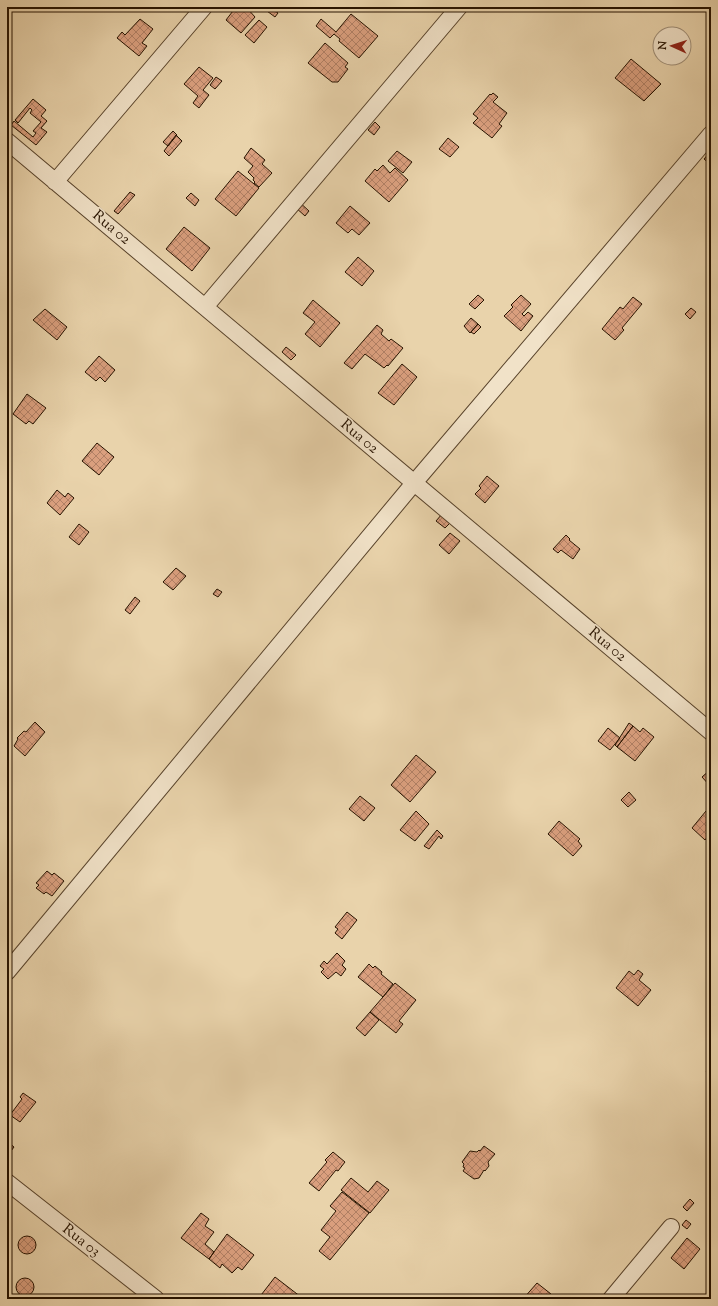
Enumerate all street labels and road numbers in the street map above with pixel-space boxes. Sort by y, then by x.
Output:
street label: Rua 02 [87,206,135,250]
street label: Rua 02 [335,415,383,459]
street label: Rua 02 [583,623,631,667]
street label: Rua 03 [58,1219,104,1263]

